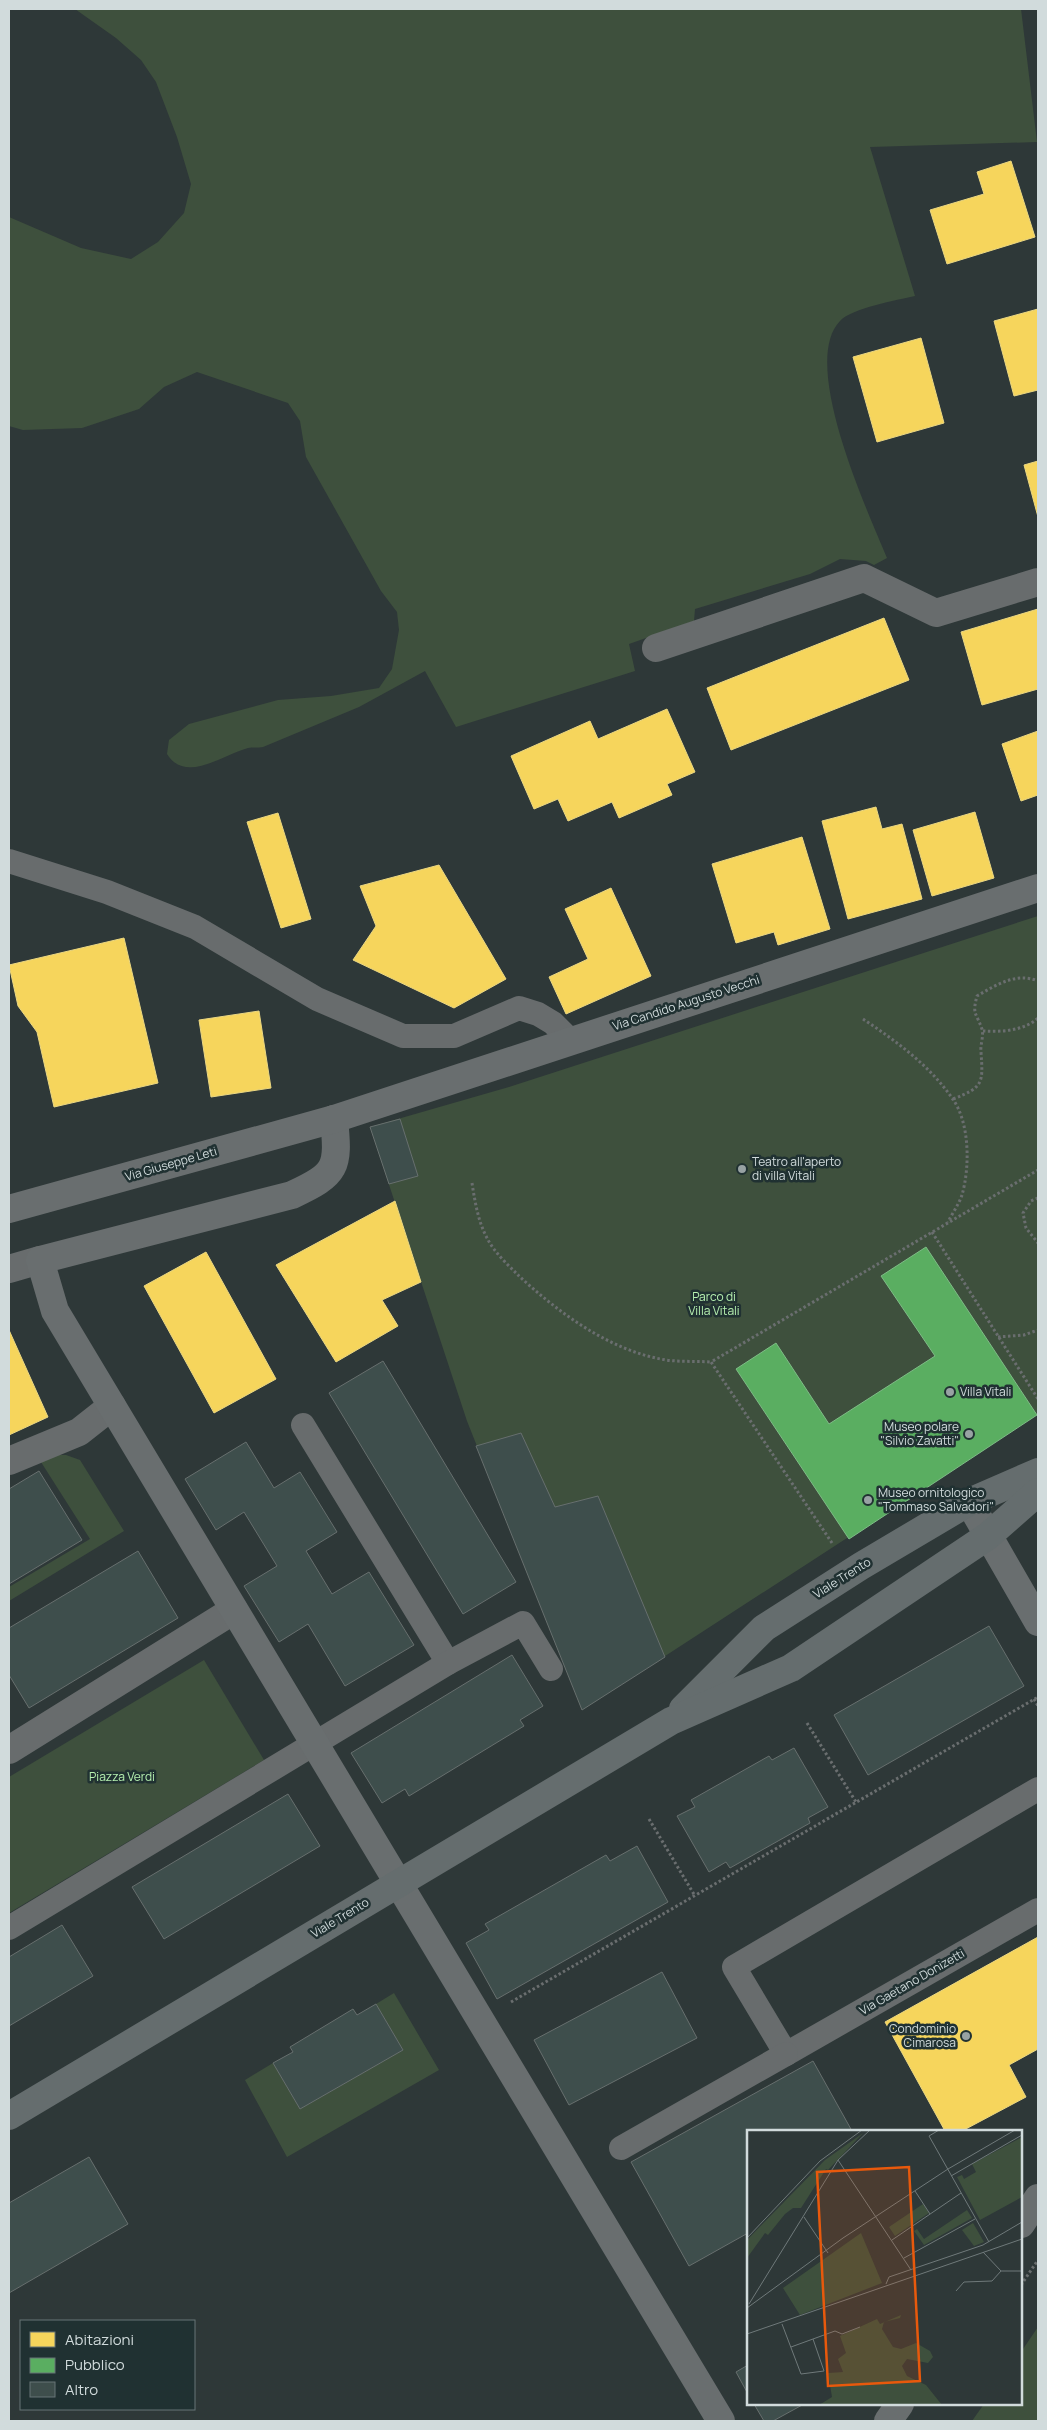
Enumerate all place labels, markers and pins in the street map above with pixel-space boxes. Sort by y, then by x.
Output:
place label: Teatro all'aperto di villa Vitali [752,1153,841,1184]
marker: Teatro all'aperto di villa Vitali [736,1163,748,1175]
place label: Villa Vitali [960,1383,1011,1400]
marker: Villa Vitali [944,1386,956,1398]
place label: Museo polare "Silvio Zavatti" [880,1418,959,1449]
marker: Museo polare "Silvio Zavatti" [963,1428,975,1440]
place label: Museo ornitologico "Tommaso Salvadori" [878,1484,994,1515]
marker: Museo ornitologico "Tommaso Salvadori" [862,1494,874,1506]
place label: Condominio Cimarosa [889,2020,956,2051]
marker: Condominio Cimarosa [960,2030,972,2042]

